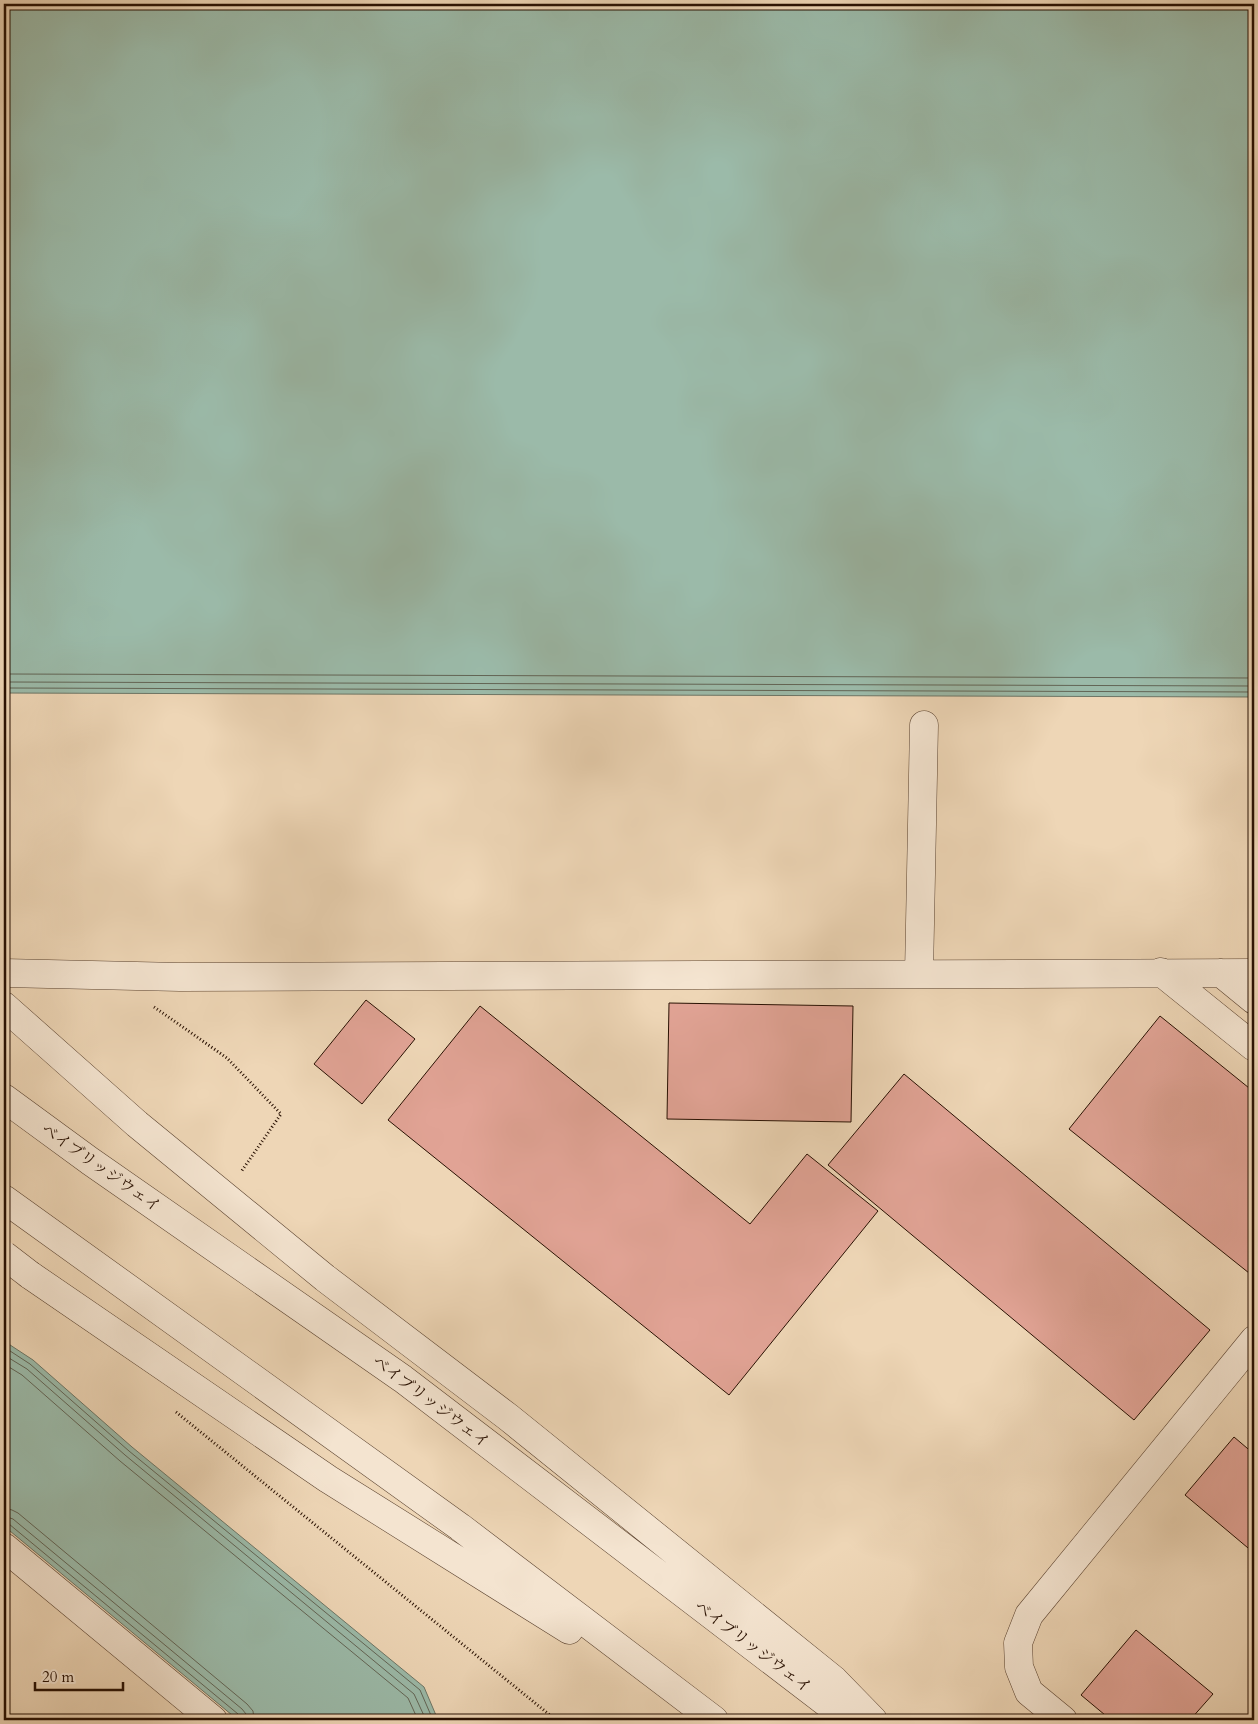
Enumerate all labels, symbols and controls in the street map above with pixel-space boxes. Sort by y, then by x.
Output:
street label: ベイブリッジウェイ [37,1118,165,1218]
street label: ベイブリッジウェイ [368,1351,494,1453]
street label: ベイブリッジウェイ [690,1596,816,1698]
scale bar [35,1659,122,1691]
text: 20 m [42,1667,74,1687]

